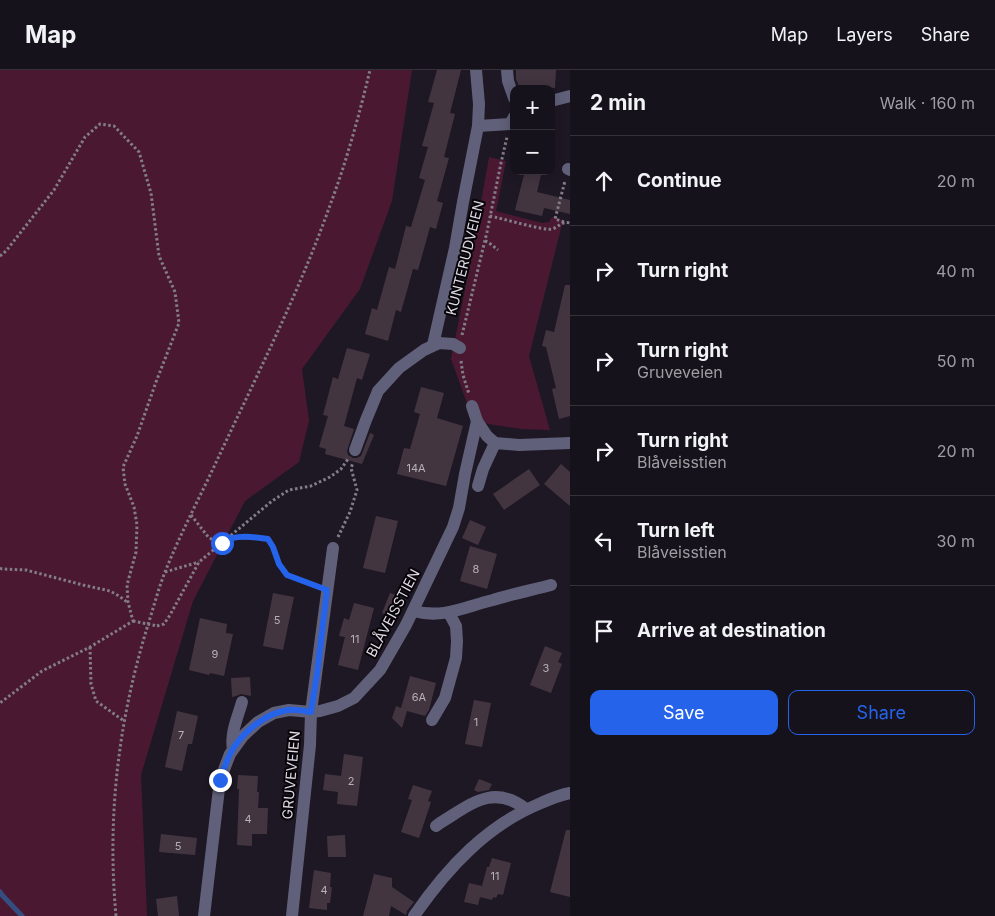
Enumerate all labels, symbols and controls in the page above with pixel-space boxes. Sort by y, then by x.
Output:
text: Map [25,20,76,49]
text: Map [771,24,808,45]
text: Layers [836,24,893,45]
text: Share [921,24,970,45]
map controls [510,85,555,175]
button: + [510,85,555,130]
text: 2 min [590,90,646,115]
text: Walk · 160 m [880,93,975,113]
button: − [510,130,555,175]
icon: ahead [590,167,618,195]
text: Continue [637,169,722,192]
text: 20 m [937,171,975,191]
street label: KUNTERUDVEIEN [442,199,487,317]
icon: right [590,257,618,285]
text: Turn right [637,259,728,282]
text: 40 m [936,261,975,281]
text: Turn right [637,339,728,362]
icon: right [590,347,618,375]
text: 50 m [937,351,975,371]
text: Gruveveien [637,362,723,382]
text: Turn right [637,429,728,452]
icon: right [590,437,618,465]
text: 20 m [937,441,975,461]
text: Blåveisstien [637,452,727,472]
house number: 14A [406,461,426,475]
text: Turn left [637,519,715,542]
icon: left [590,527,618,555]
text: 30 m [937,531,975,551]
route start [211,532,234,555]
text: Blåveisstien [637,542,727,562]
house number: 8 [473,562,480,576]
street label: BLÅVEISSTIEN [361,565,423,660]
house number: 5 [274,613,281,627]
icon: arrive [590,617,618,645]
text: Arrive at destination [637,619,826,642]
house number: 11 [351,632,359,646]
house number: 9 [212,647,219,661]
house number: 3 [543,661,550,675]
house number: 6A [412,690,427,704]
button: Save [590,690,778,735]
button: Share [788,690,975,735]
house number: 1 [474,715,478,729]
house number: 7 [178,728,184,742]
street label: GRUVEVEIEN [278,730,303,820]
route end [209,769,232,792]
house number: 2 [348,774,354,788]
house number: 4 [244,812,252,826]
house number: 5 [175,839,182,853]
house number: 11 [491,869,499,883]
house number: 4 [320,883,328,897]

